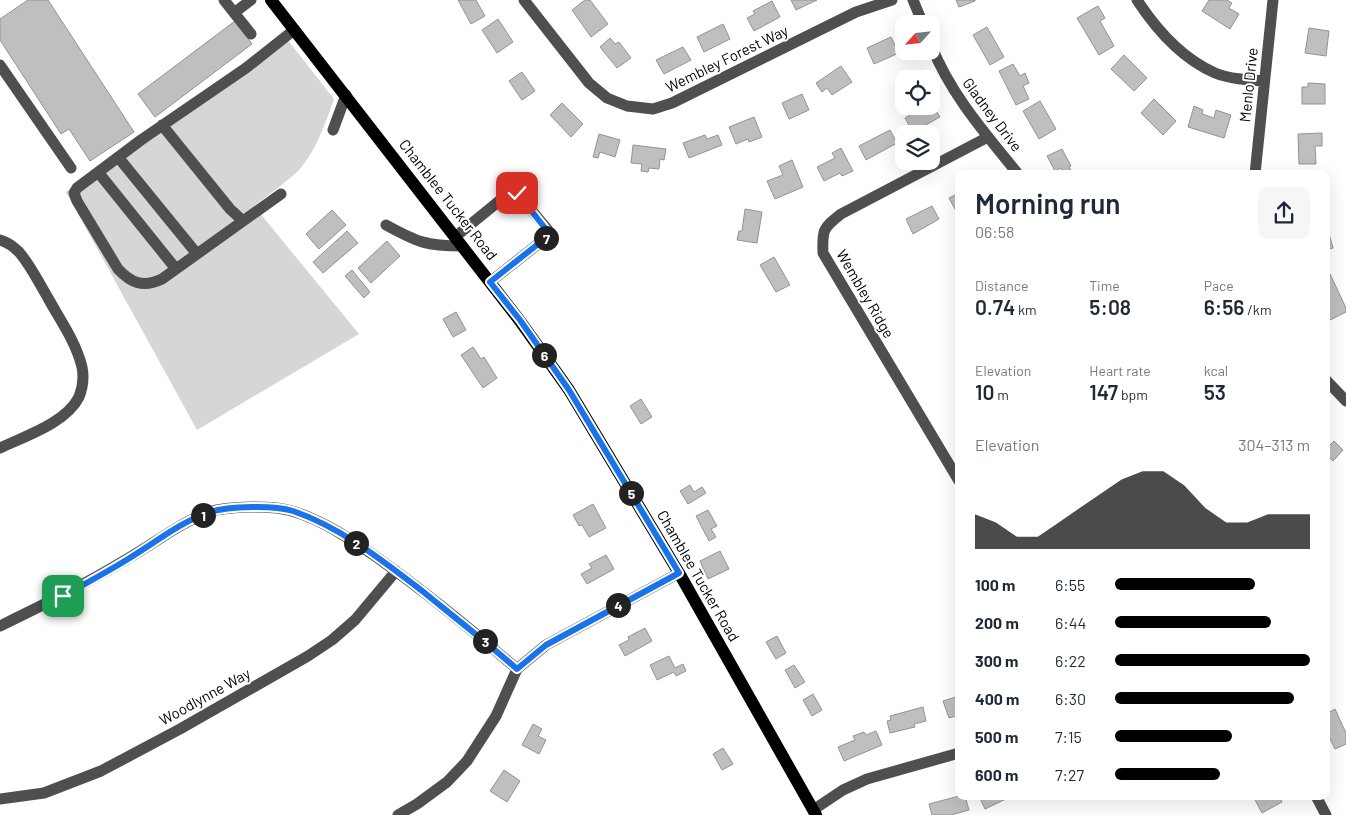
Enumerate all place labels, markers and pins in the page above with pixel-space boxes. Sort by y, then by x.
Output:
pin [496,172,538,214]
pin: 7 [534,226,558,250]
pin: 6 [532,342,556,368]
pin: 5 [618,480,644,506]
pin: 1 [190,502,216,528]
pin: 2 [344,530,368,556]
pin [42,575,84,617]
pin: 4 [606,592,630,618]
pin: 3 [472,628,498,654]

